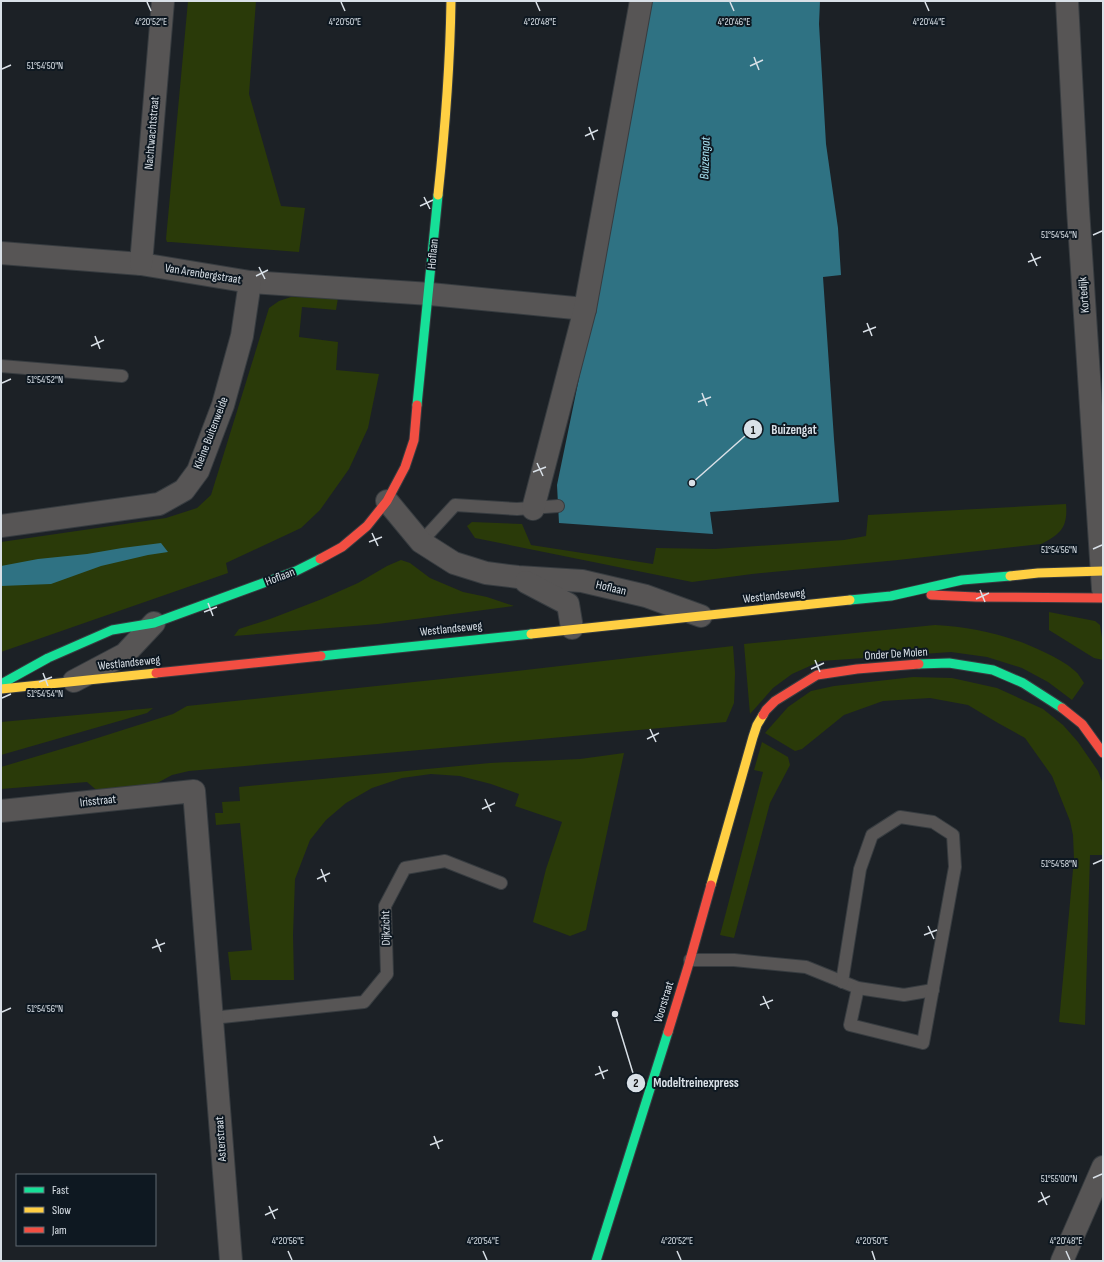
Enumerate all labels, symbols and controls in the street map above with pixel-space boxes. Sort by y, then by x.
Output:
text: 4°20'52"E [135,16,167,28]
text: 4°20'50"E [329,16,361,28]
text: 4°20'48"E [524,16,556,28]
text: 4°20'46"E [718,16,750,28]
text: 4°20'44"E [913,16,945,28]
text: 51°54'50"N [27,60,63,72]
street label: Nachtwachtstraat [141,95,163,170]
water label: Buizengat [696,135,714,180]
text: 51°54'54"N [1041,229,1077,241]
street label: Hoflaan [424,238,442,270]
street label: Van Arenbergstraat [164,261,243,287]
street label: Kortedijk [1075,276,1093,314]
text: 51°54'52"N [27,374,63,386]
street label: Kleine Buitenweide [190,395,232,471]
callout: Buizengat [743,417,825,442]
text: Buizengat [771,422,818,438]
text: 1 [751,423,756,438]
text: 51°54'56"N [1041,544,1077,556]
street label: Hoflaan [263,565,297,589]
street label: Hoflaan [594,577,628,599]
street label: Westlandseweg [742,585,806,607]
street label: Westlandseweg [419,618,483,640]
street label: Onder De Molen [864,644,928,664]
street label: Westlandseweg [97,652,161,674]
text: 51°54'54"N [27,688,63,700]
street label: Irisstraat [79,792,117,810]
text: 51°54'58"N [1041,858,1077,870]
street label: Dijkzicht [378,910,394,946]
street label: Voorstraat [651,979,677,1024]
text: 51°54'56"N [27,1003,63,1015]
callout: Modeltreinexpress [626,1070,747,1095]
text: Modeltreinexpress [653,1075,739,1091]
text: 2 [633,1076,639,1091]
street label: Asterstraat [212,1116,230,1163]
text: 51°55'00"N [1041,1173,1077,1185]
legend [16,1174,156,1246]
text: Fast [52,1183,69,1198]
text: Slow [52,1203,71,1218]
text: Jam [51,1223,67,1238]
text: 4°20'56"E [272,1235,304,1247]
text: 4°20'54"E [467,1235,499,1247]
text: 4°20'52"E [661,1235,693,1247]
text: 4°20'50"E [856,1235,888,1247]
text: 4°20'48"E [1050,1235,1082,1247]

